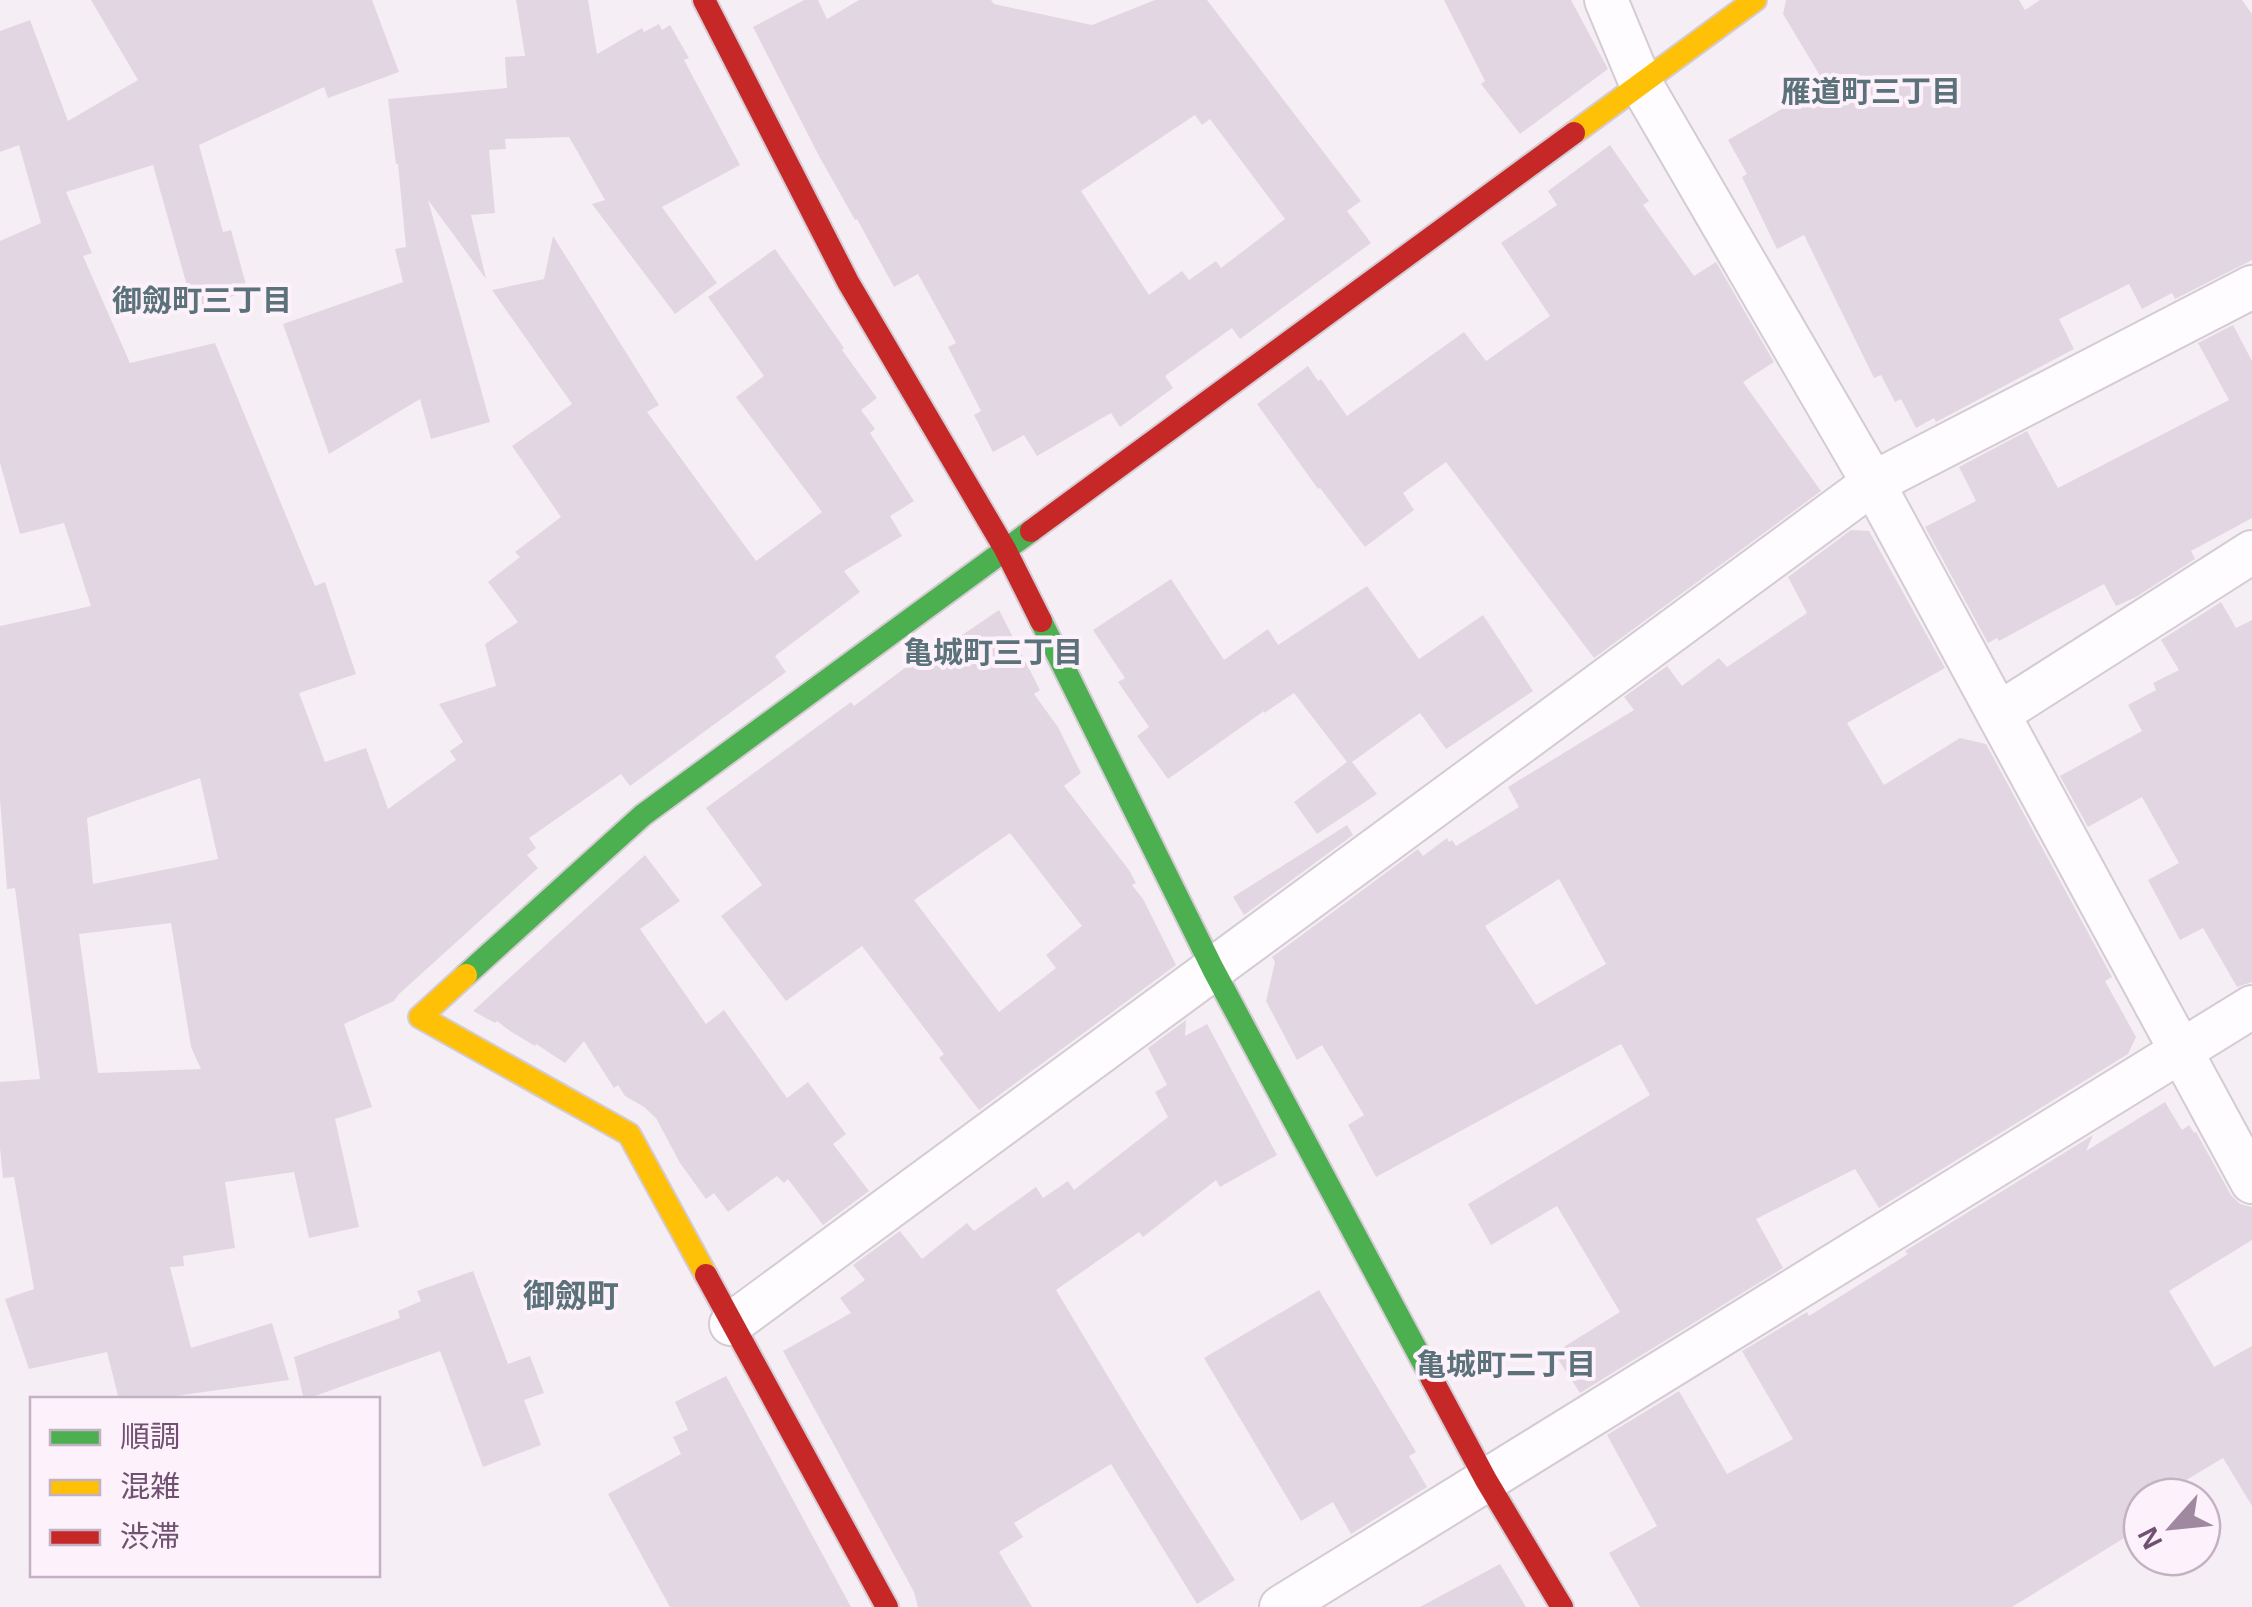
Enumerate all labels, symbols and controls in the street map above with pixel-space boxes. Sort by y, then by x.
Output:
district label: 雁道町三丁目 [1781,75,1961,108]
district label: 御劔町三丁目 [112,284,292,317]
district label: 亀城町三丁目 [903,636,1083,669]
district label: 御劔町 [523,1278,619,1314]
district label: 亀城町二丁目 [1416,1348,1596,1381]
legend [30,1397,380,1577]
text: 順調 [120,1420,180,1453]
text: 混雑 [120,1470,180,1503]
north arrow [2122,1477,2222,1577]
text: 渋滞 [120,1520,180,1553]
text: N [2132,1522,2169,1554]

